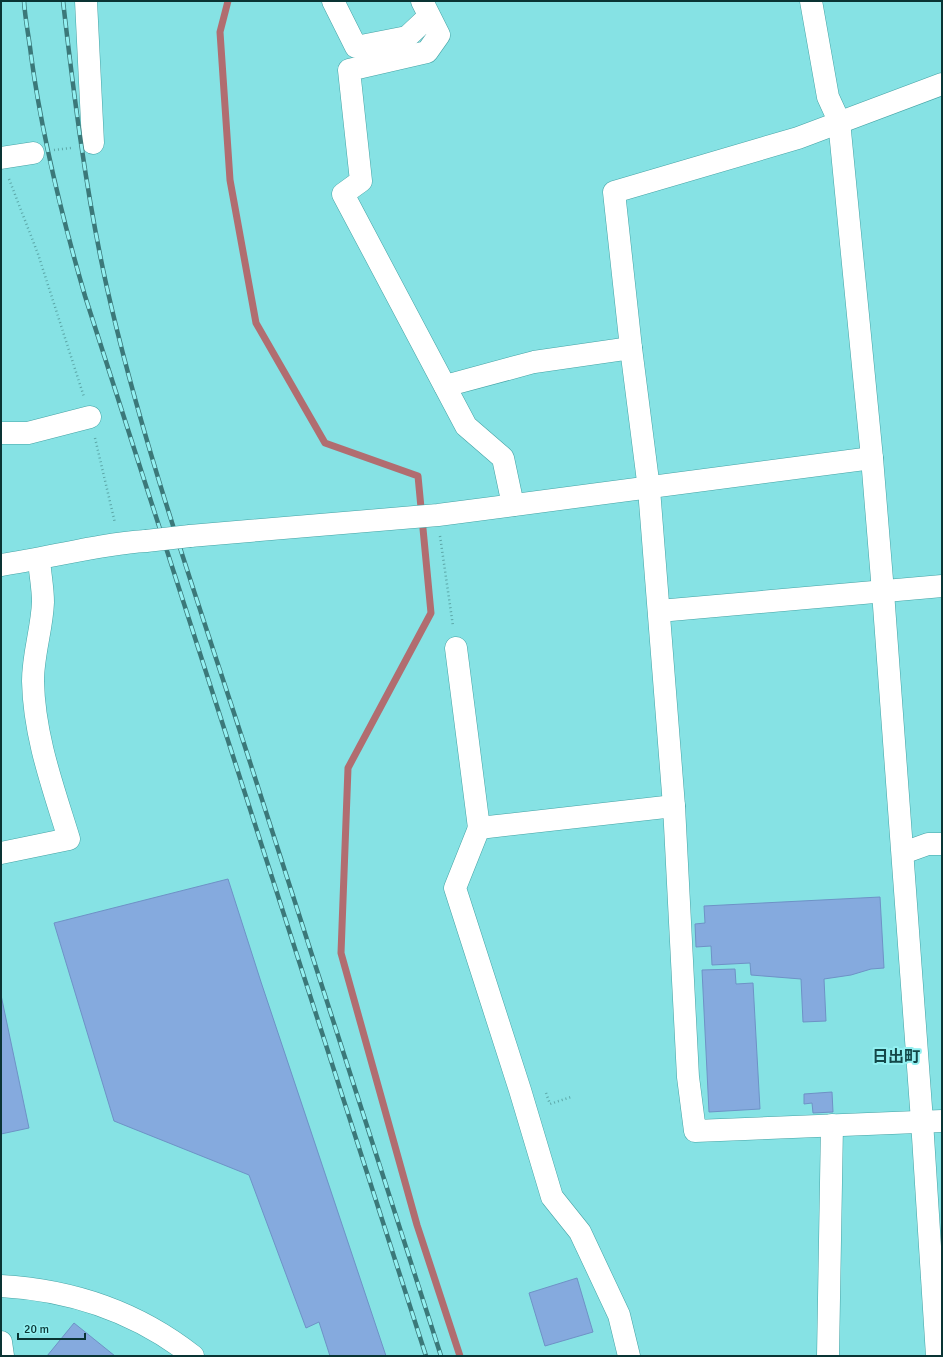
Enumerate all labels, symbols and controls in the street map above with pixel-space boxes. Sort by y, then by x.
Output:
district label: 日出町 [872,1047,920,1067]
scale bar [18,1315,85,1341]
text: 20 m [24,1322,49,1337]

